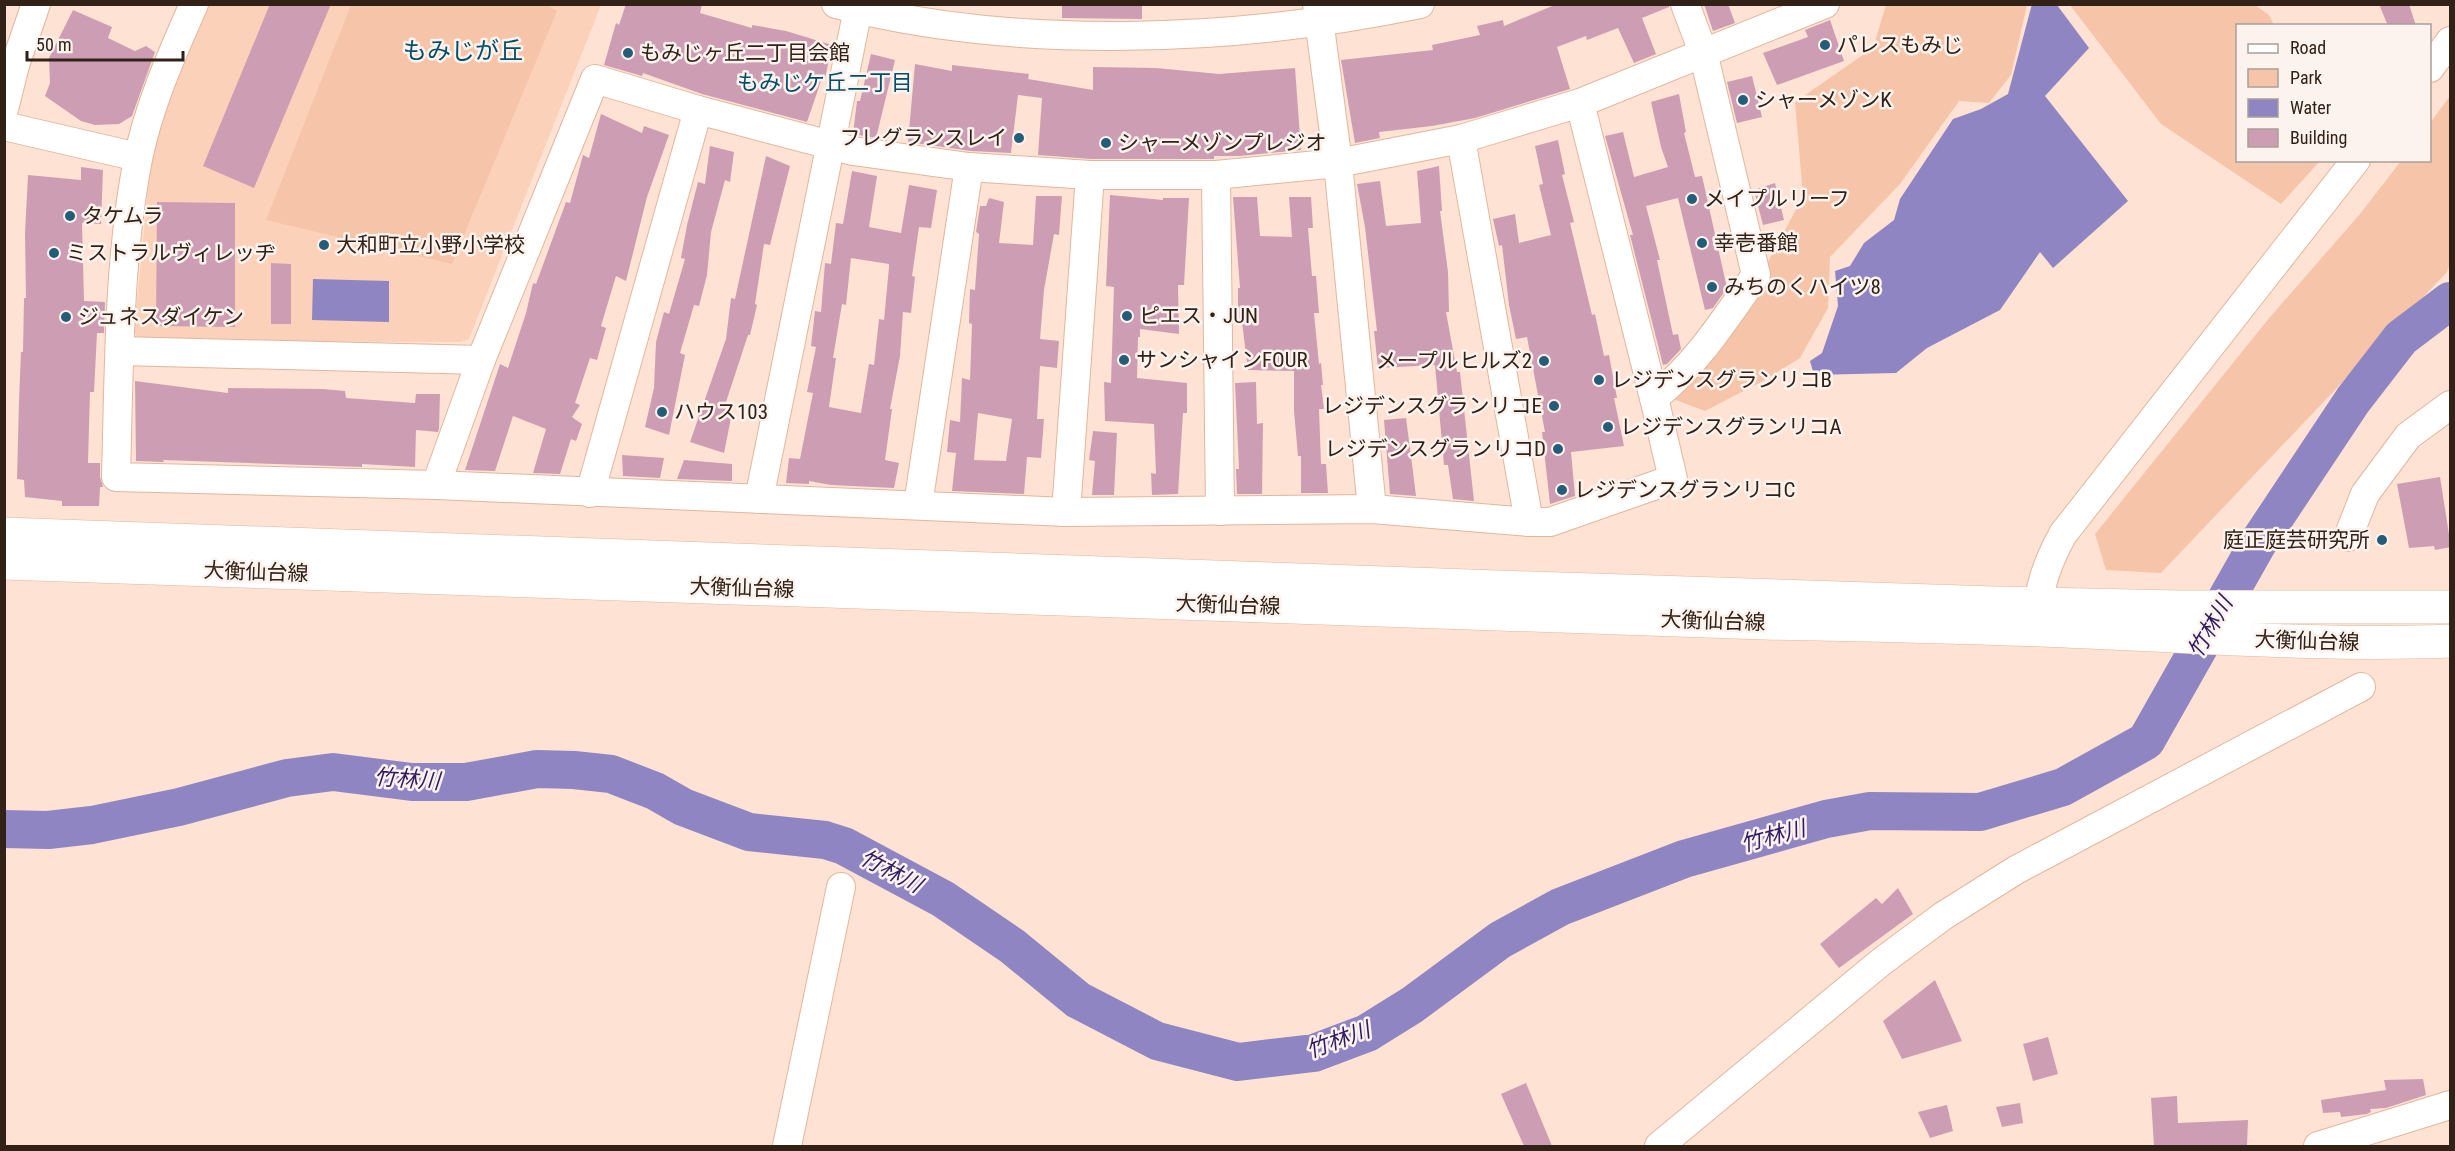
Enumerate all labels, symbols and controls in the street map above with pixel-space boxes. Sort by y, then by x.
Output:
scale bar [27,24,183,62]
legend [2236,24,2431,162]
place label: パレスもみじ [1837,33,1963,57]
text: 50 m [36,34,71,55]
district label: もみじが丘 [403,37,523,65]
text: Road [2290,37,2326,58]
marker: パレスもみじ [1818,38,1832,52]
place label: もみじヶ丘二丁目会館 [640,41,850,65]
marker: もみじヶ丘二丁目会館 [621,46,635,60]
text: Park [2290,67,2322,88]
district label: もみじケ丘二丁目 [737,70,913,95]
place label: シャーメゾンK [1755,88,1892,112]
marker: シャーメゾンK [1736,93,1750,107]
text: Water [2290,97,2332,118]
place label: フレグランスレイ [839,126,1007,150]
text: Building [2290,127,2347,148]
marker: フレグランスレイ [1012,131,1026,145]
place label: シャーメゾンプレジオ [1118,131,1327,155]
marker: シャーメゾンプレジオ [1099,136,1113,150]
place label: メイプルリーフ [1704,187,1850,211]
marker: メイプルリーフ [1685,192,1699,206]
place label: タケムラ [82,204,163,228]
marker: タケムラ [63,209,77,223]
place label: 幸壱番館 [1714,231,1798,255]
place label: 大和町立小野小学校 [336,233,525,257]
marker: 幸壱番館 [1695,236,1709,250]
marker: 大和町立小野小学校 [317,238,331,252]
place label: ミストラルヴィレッヂ [66,241,276,265]
marker: ミストラルヴィレッヂ [47,246,61,260]
place label: みちのくハイツ8 [1724,275,1881,299]
marker: みちのくハイツ8 [1705,280,1719,294]
place label: ピエス・JUN [1139,304,1258,328]
place label: ジュネスダイケン [78,305,244,329]
marker: ピエス・JUN [1120,309,1134,323]
marker: ジュネスダイケン [59,310,73,324]
place label: サンシャインFOUR [1136,348,1308,372]
place label: メープルヒルズ2 [1376,349,1532,373]
marker: サンシャインFOUR [1117,353,1131,367]
marker: メープルヒルズ2 [1537,354,1551,368]
place label: レジデンスグランリコB [1611,368,1832,392]
marker: レジデンスグランリコB [1592,373,1606,387]
place label: レジデンスグランリコE [1322,394,1542,418]
marker: レジデンスグランリコE [1547,399,1561,413]
place label: ハウス103 [674,400,768,424]
marker: ハウス103 [655,405,669,419]
place label: レジデンスグランリコA [1620,415,1842,439]
marker: レジデンスグランリコA [1601,420,1615,434]
place label: レジデンスグランリコD [1324,437,1546,461]
marker: レジデンスグランリコD [1551,442,1565,456]
place label: レジデンスグランリコC [1574,478,1795,502]
marker: レジデンスグランリコC [1555,483,1569,497]
place label: 庭正庭芸研究所 [2223,528,2370,552]
marker: 庭正庭芸研究所 [2375,533,2389,547]
street label: 大衡仙台線 [203,558,309,586]
street label: 大衡仙台線 [689,574,795,602]
water label: 竹林川 [2183,590,2238,662]
street label: 大衡仙台線 [1175,591,1281,619]
street label: 大衡仙台線 [1660,607,1766,635]
street label: 大衡仙台線 [2254,627,2360,655]
water label: 竹林川 [373,764,443,794]
water label: 竹林川 [1738,815,1810,857]
water label: 竹林川 [856,844,928,898]
water label: 竹林川 [1303,1016,1375,1063]

